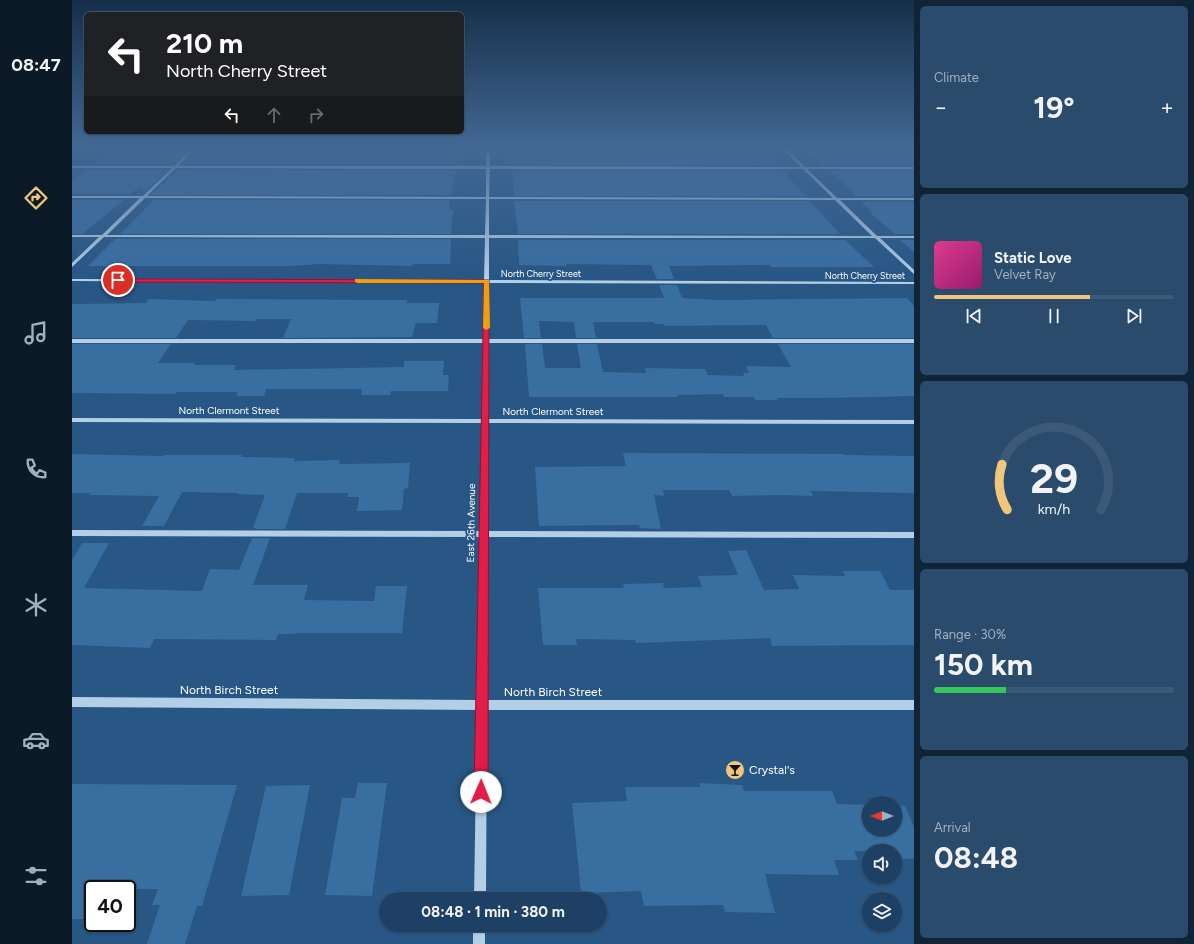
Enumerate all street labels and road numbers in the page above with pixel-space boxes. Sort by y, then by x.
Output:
street label: North Cherry Street [501,268,582,279]
street label: North Cherry Street [825,270,906,281]
street label: North Clermont Street [178,404,280,417]
street label: North Clermont Street [502,405,604,418]
street label: East 26th Avenue [464,483,478,563]
street label: North Birch Street [180,683,279,697]
street label: North Birch Street [504,685,603,699]

